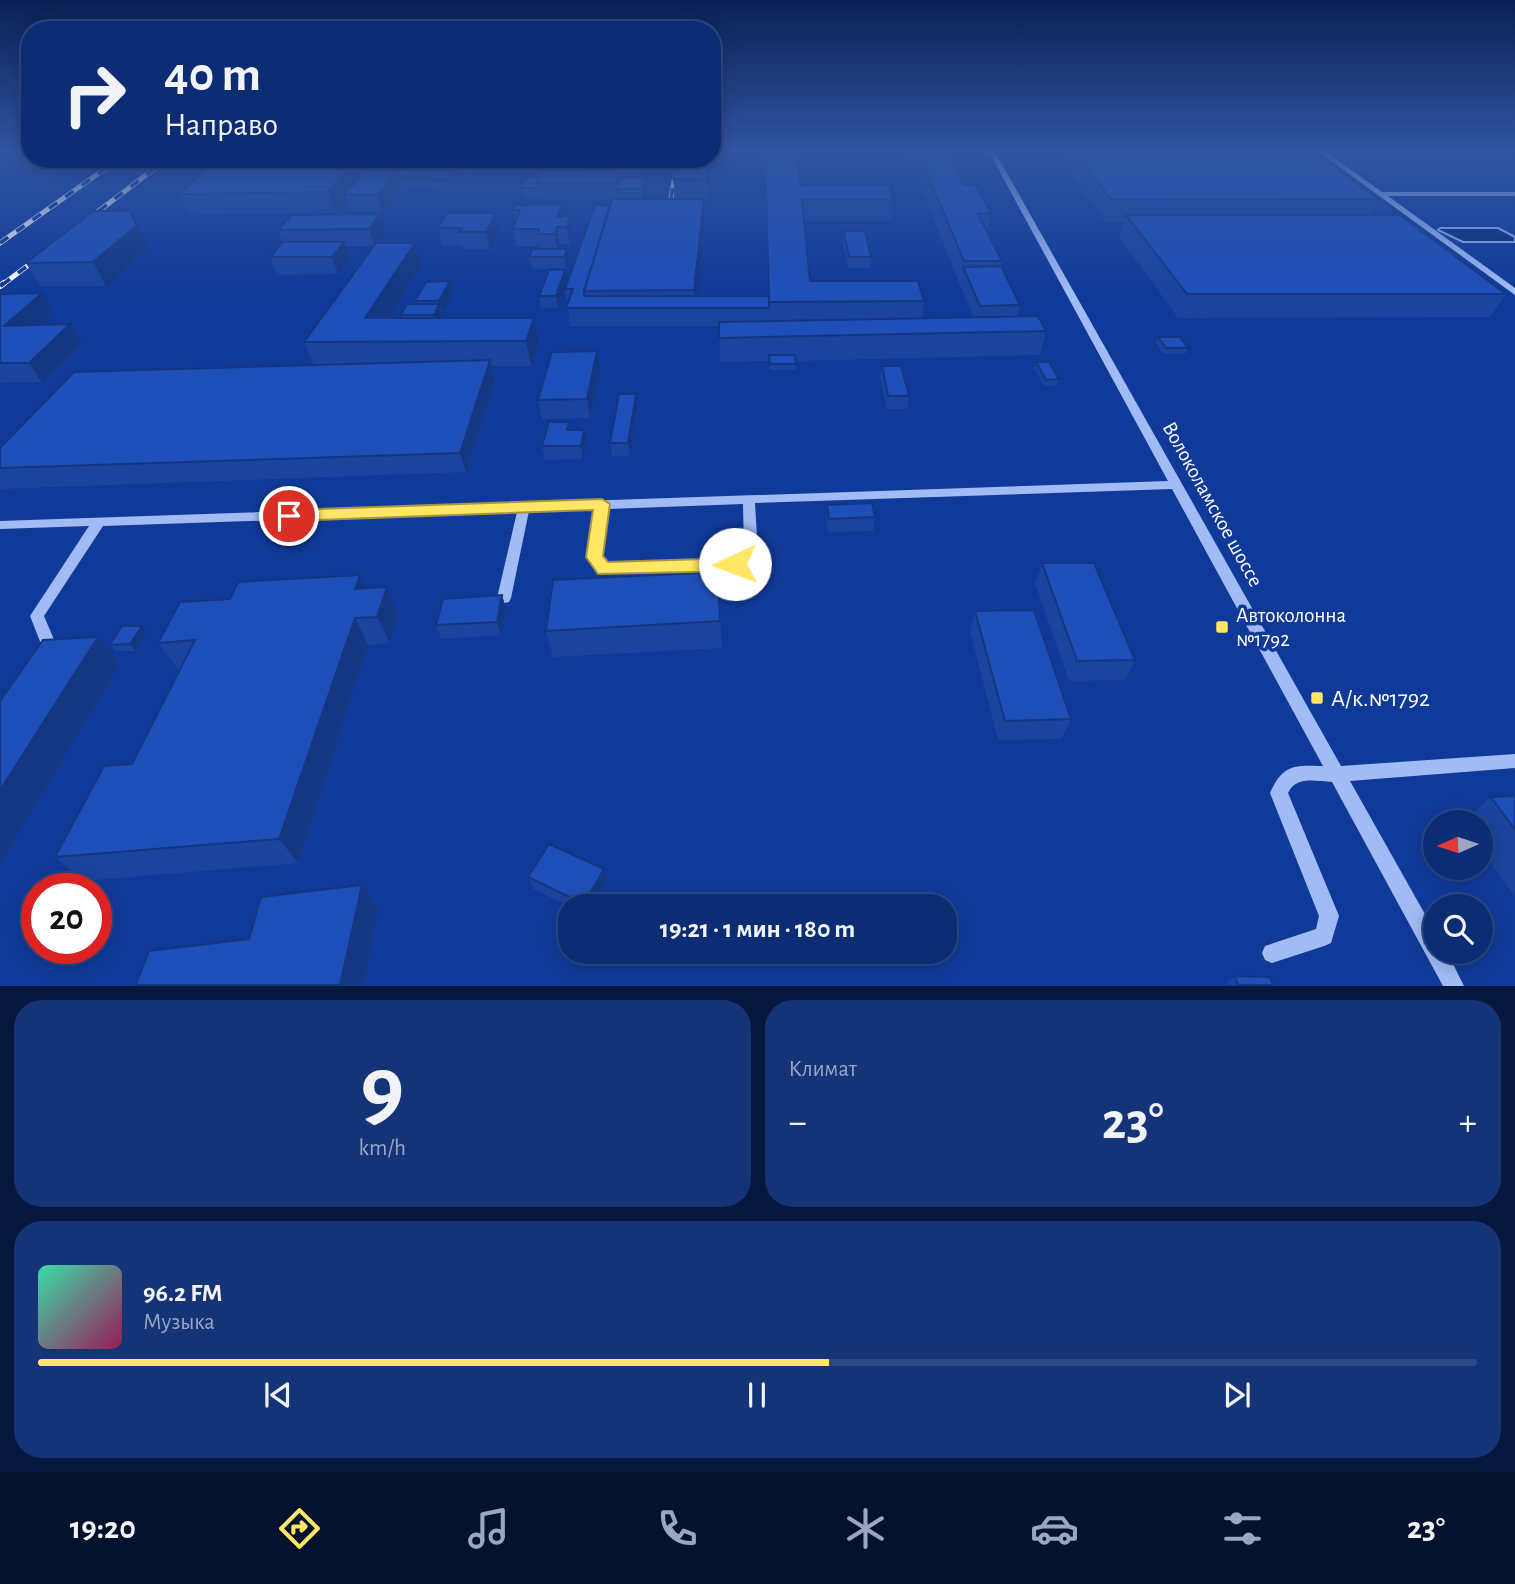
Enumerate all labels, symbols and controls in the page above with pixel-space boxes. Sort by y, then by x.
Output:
icon: right [49,49,140,140]
text: 40 m [164,51,261,100]
text: Направо [164,109,278,141]
street label: Волоколамское шоссе [1158,418,1267,590]
pin [259,486,319,546]
icon: arrive [270,497,308,535]
position arrow [698,527,772,601]
place label: Автоколонна №1792 [1236,605,1346,650]
marker: Автоколонна №1792 [1214,619,1230,635]
place label: А/к.№1792 [1331,687,1430,711]
marker: А/к.№1792 [1309,690,1325,706]
north arrow [1423,810,1493,880]
map controls [1423,810,1493,964]
speed limit sign: 20 [21,873,112,964]
button: search [1423,894,1493,964]
text: 19:21 · 1 мин · 180 m [660,916,855,942]
text: 9 [360,1044,404,1135]
text: Климат [789,1058,857,1081]
text: 23° [1102,1096,1164,1148]
text: − [789,1104,807,1142]
text: + [1459,1104,1477,1142]
text: km/h [359,1137,406,1160]
text: 96.2 FM [143,1280,223,1306]
text: Музыка [143,1311,215,1334]
icon: previous [259,1376,297,1414]
icon: pause [738,1376,776,1414]
icon: next [1218,1376,1256,1414]
icon: directions [275,1504,324,1553]
icon: music [464,1504,513,1553]
icon: phone [653,1504,702,1553]
icon: climate [841,1504,890,1553]
icon: car [1030,1504,1079,1553]
icon: filters [1218,1504,1267,1553]
text: 19:20 [70,1512,136,1544]
text: 23° [1407,1512,1445,1544]

